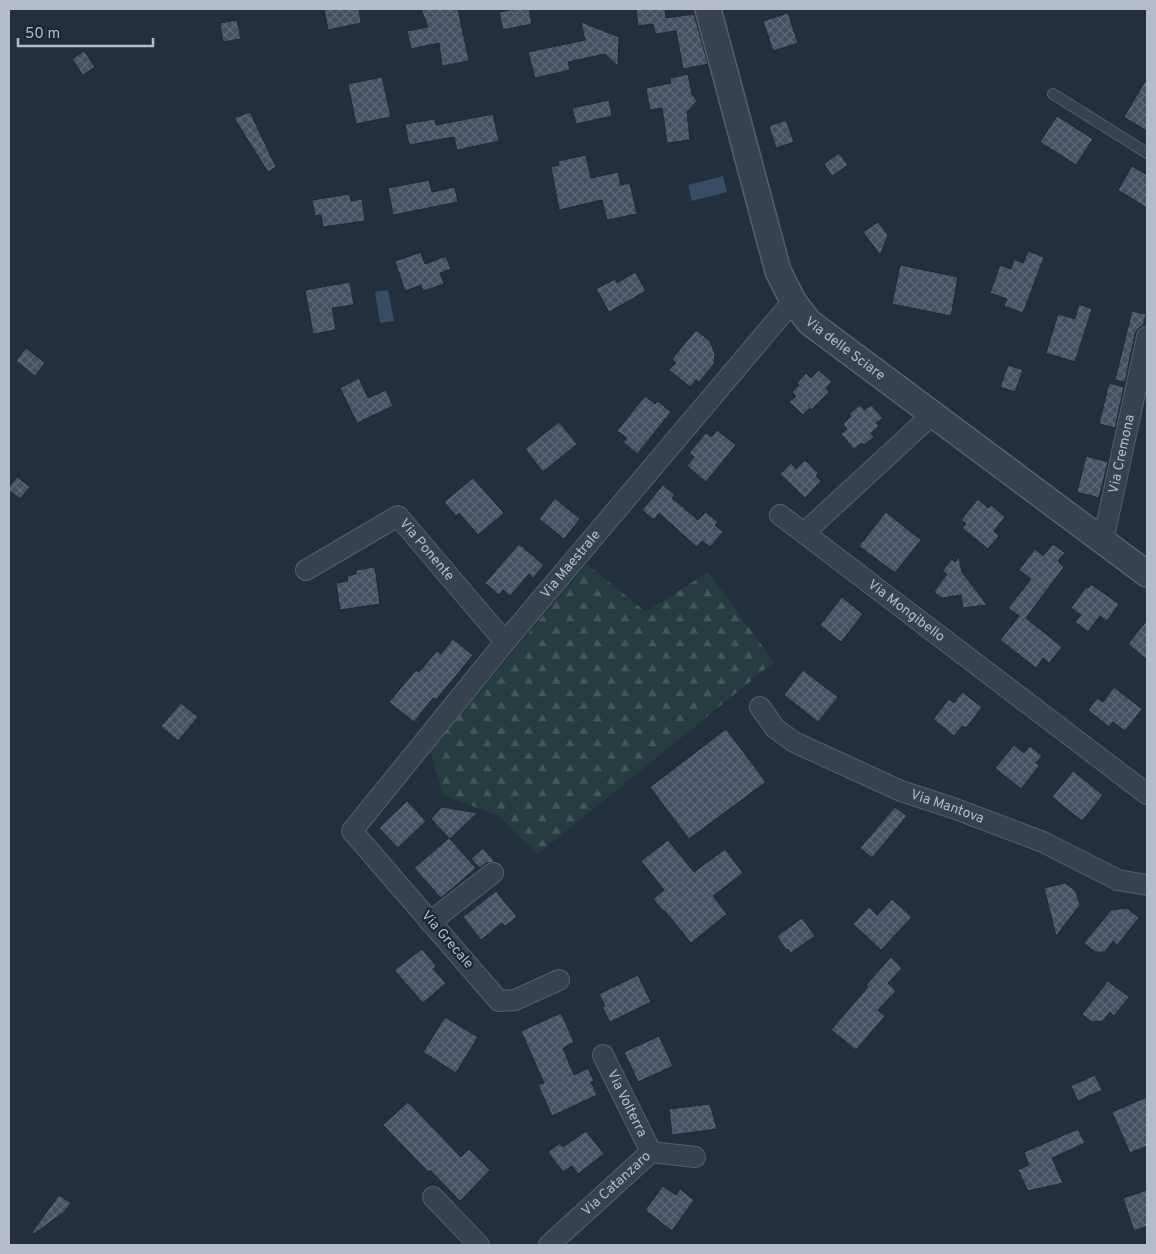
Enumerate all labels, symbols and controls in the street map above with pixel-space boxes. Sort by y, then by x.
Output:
scale bar [18,15,152,47]
text: 50 m [25,25,60,44]
street label: Via delle Sciare [801,313,888,384]
street label: Via Cremona [1105,413,1139,495]
street label: Via Ponente [396,515,458,584]
street label: Via Maestrale [537,527,604,602]
street label: Via Mongibello [864,576,948,646]
street label: Via Mantova [908,786,986,827]
street label: Via Grecale [417,908,477,972]
street label: Via Volterra [603,1067,651,1140]
street label: Via Catanzaro [578,1148,655,1220]

